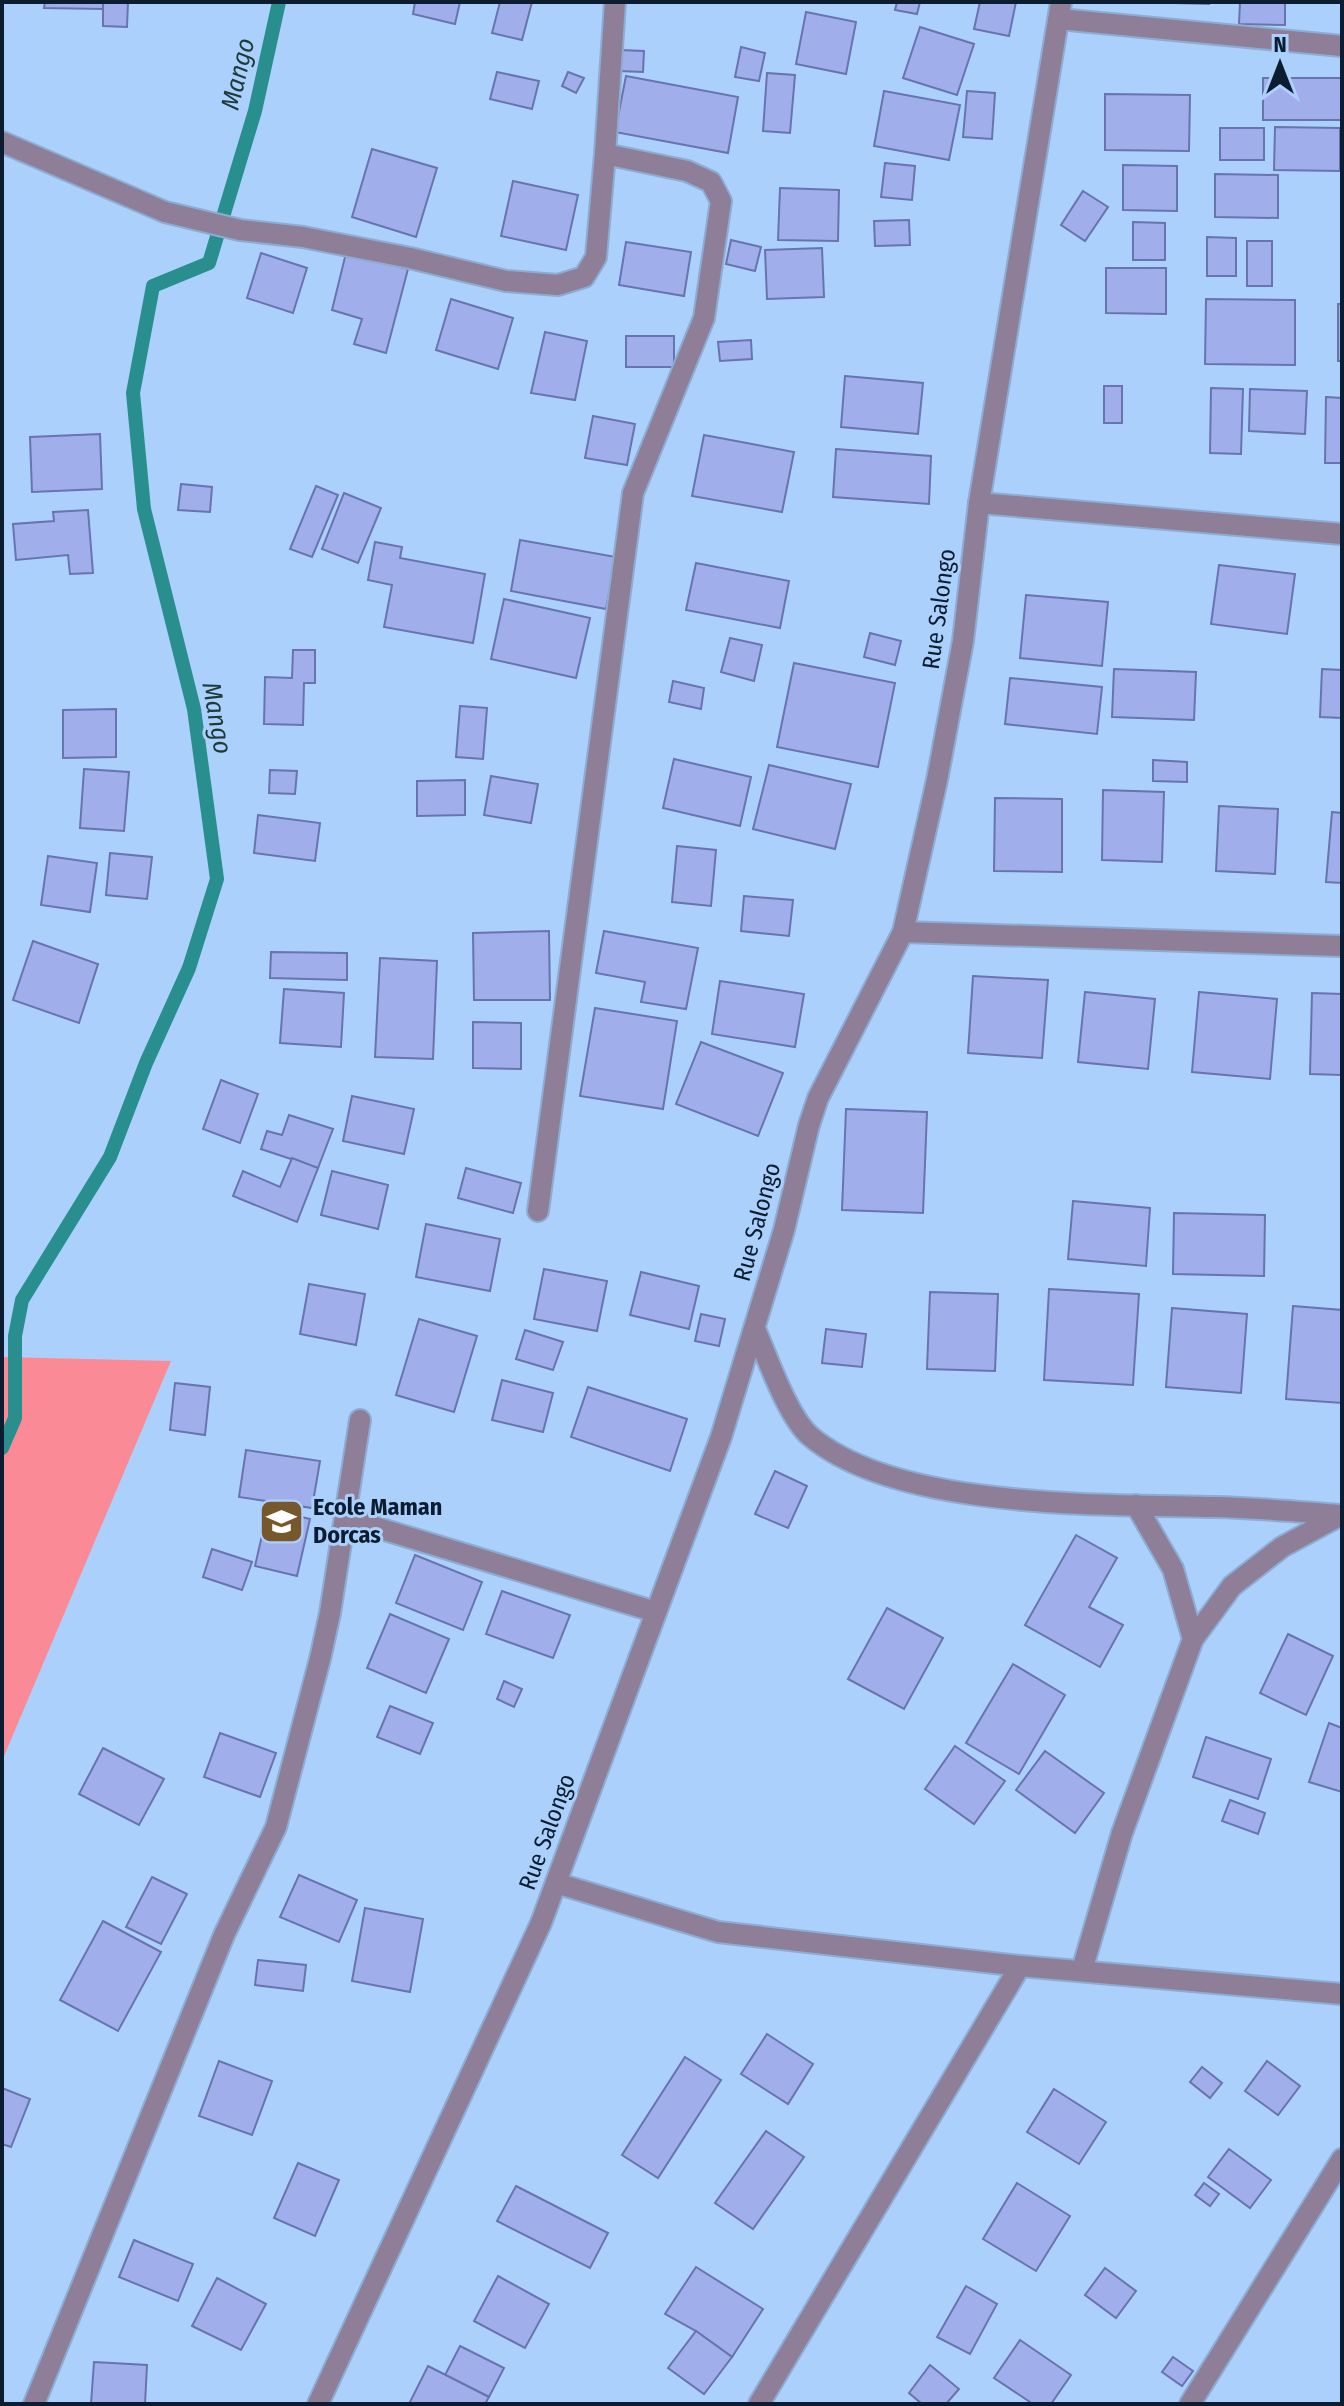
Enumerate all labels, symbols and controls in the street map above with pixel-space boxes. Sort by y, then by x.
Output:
north arrow [1240,24,1320,104]
text: N [1273,31,1287,58]
water label: Mango [215,35,261,113]
street label: Rue Salongo [917,547,961,671]
water label: Mango [195,680,239,756]
street label: Rue Salongo [728,1160,786,1284]
place label: Ecole Maman Dorcas [313,1493,442,1549]
school or university icon: Ecole Maman Dorcas [258,1497,306,1545]
street label: Rue Salongo [513,1770,581,1894]

